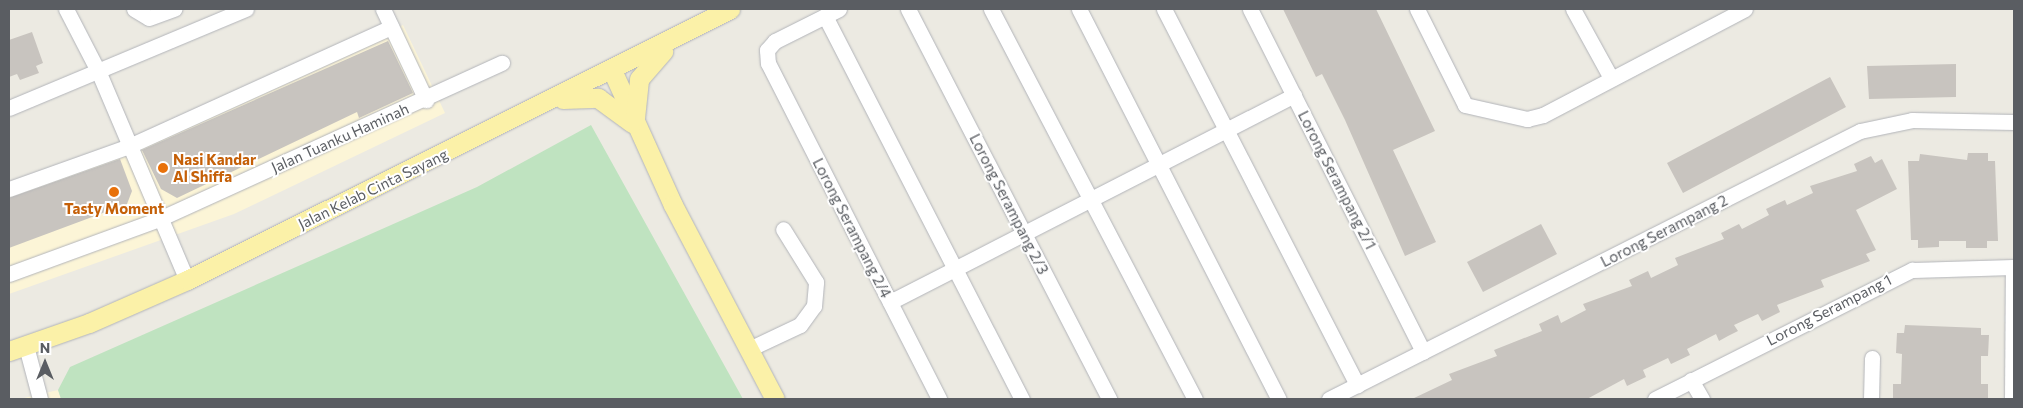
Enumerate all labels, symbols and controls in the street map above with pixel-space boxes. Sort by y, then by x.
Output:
street label: Jalan Tuanku Haminah [268,99,412,177]
street label: Lorong Serampang 2/1 [1294,108,1380,252]
street label: Lorong Serampang 2/3 [966,131,1052,277]
street label: Jalan Kelab Cinta Sayang [295,145,451,233]
place label: Nasi Kandar Al Shiffa [173,150,256,185]
street label: Lorong Serampang 2/4 [809,155,895,301]
marker: Nasi Kandar Al Shiffa [157,162,169,174]
marker: Tasty Moment [108,186,120,198]
street label: Lorong Serampang 2 [1598,191,1730,271]
place label: Tasty Moment [64,200,164,218]
street label: Lorong Serampang 1 [1763,271,1895,349]
north arrow [20,338,70,388]
text: N [40,339,50,356]

